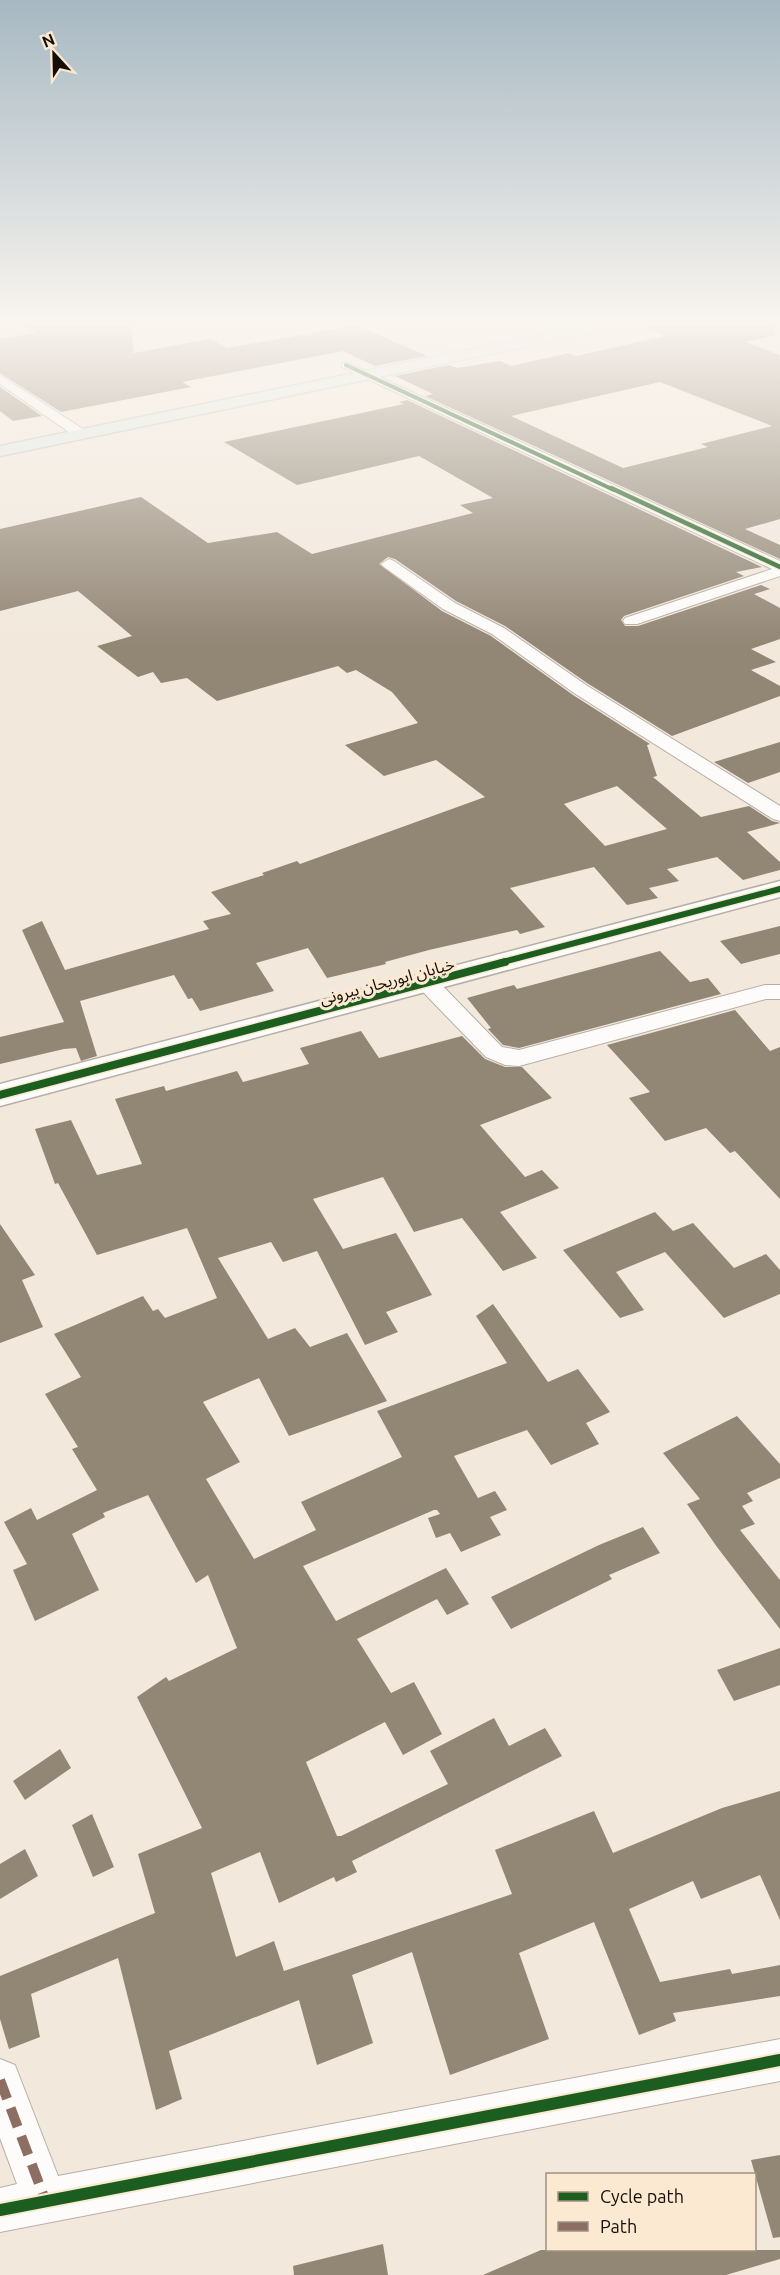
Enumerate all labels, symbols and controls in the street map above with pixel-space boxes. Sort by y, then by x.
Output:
north arrow [24,24,84,84]
text: N [39,30,57,51]
street label: خیابان ابوریحان بیرونی [318,954,457,1009]
legend [546,2173,756,2251]
text: Cycle path [600,2186,684,2206]
text: Path [600,2216,637,2236]

